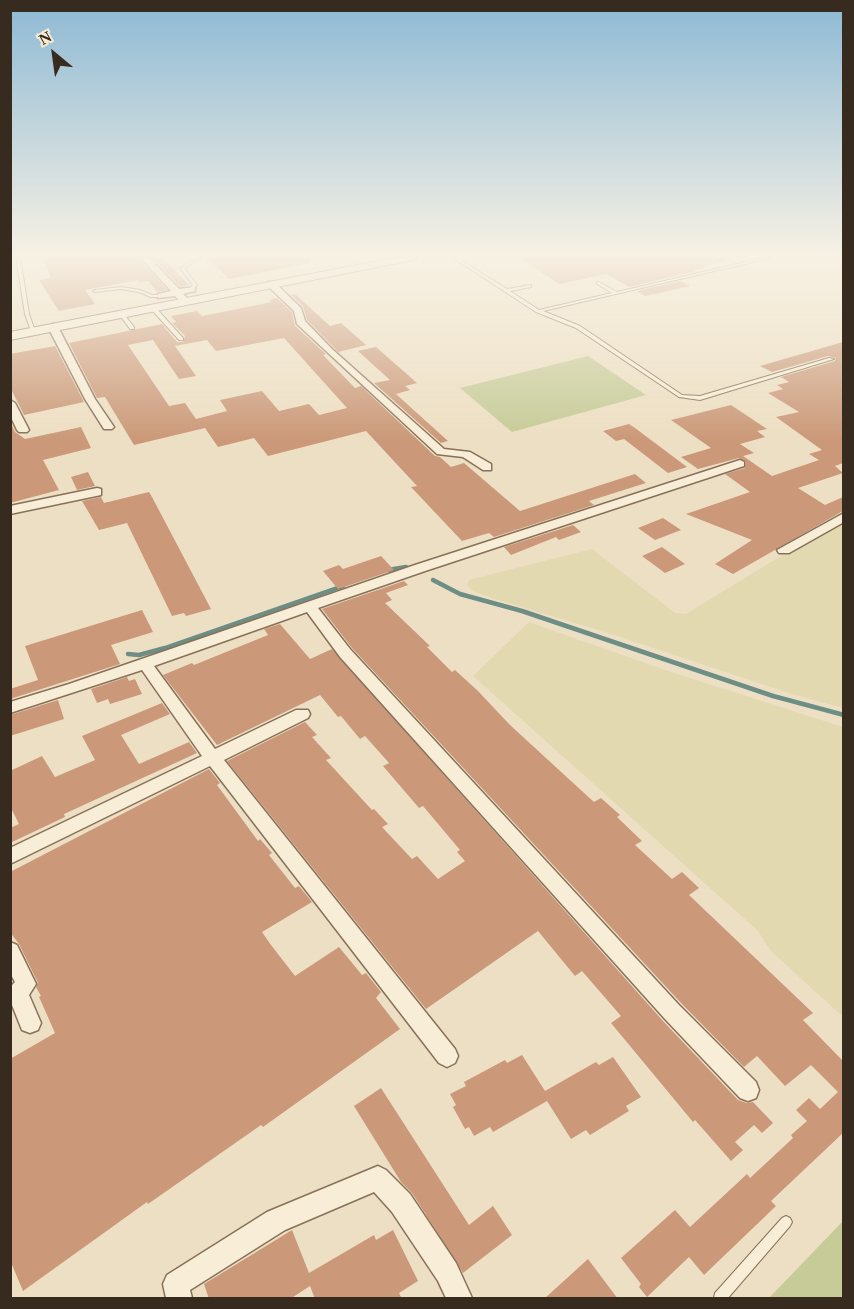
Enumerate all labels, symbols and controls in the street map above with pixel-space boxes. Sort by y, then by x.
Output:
north arrow [24,24,84,84]
text: N [36,28,54,48]

